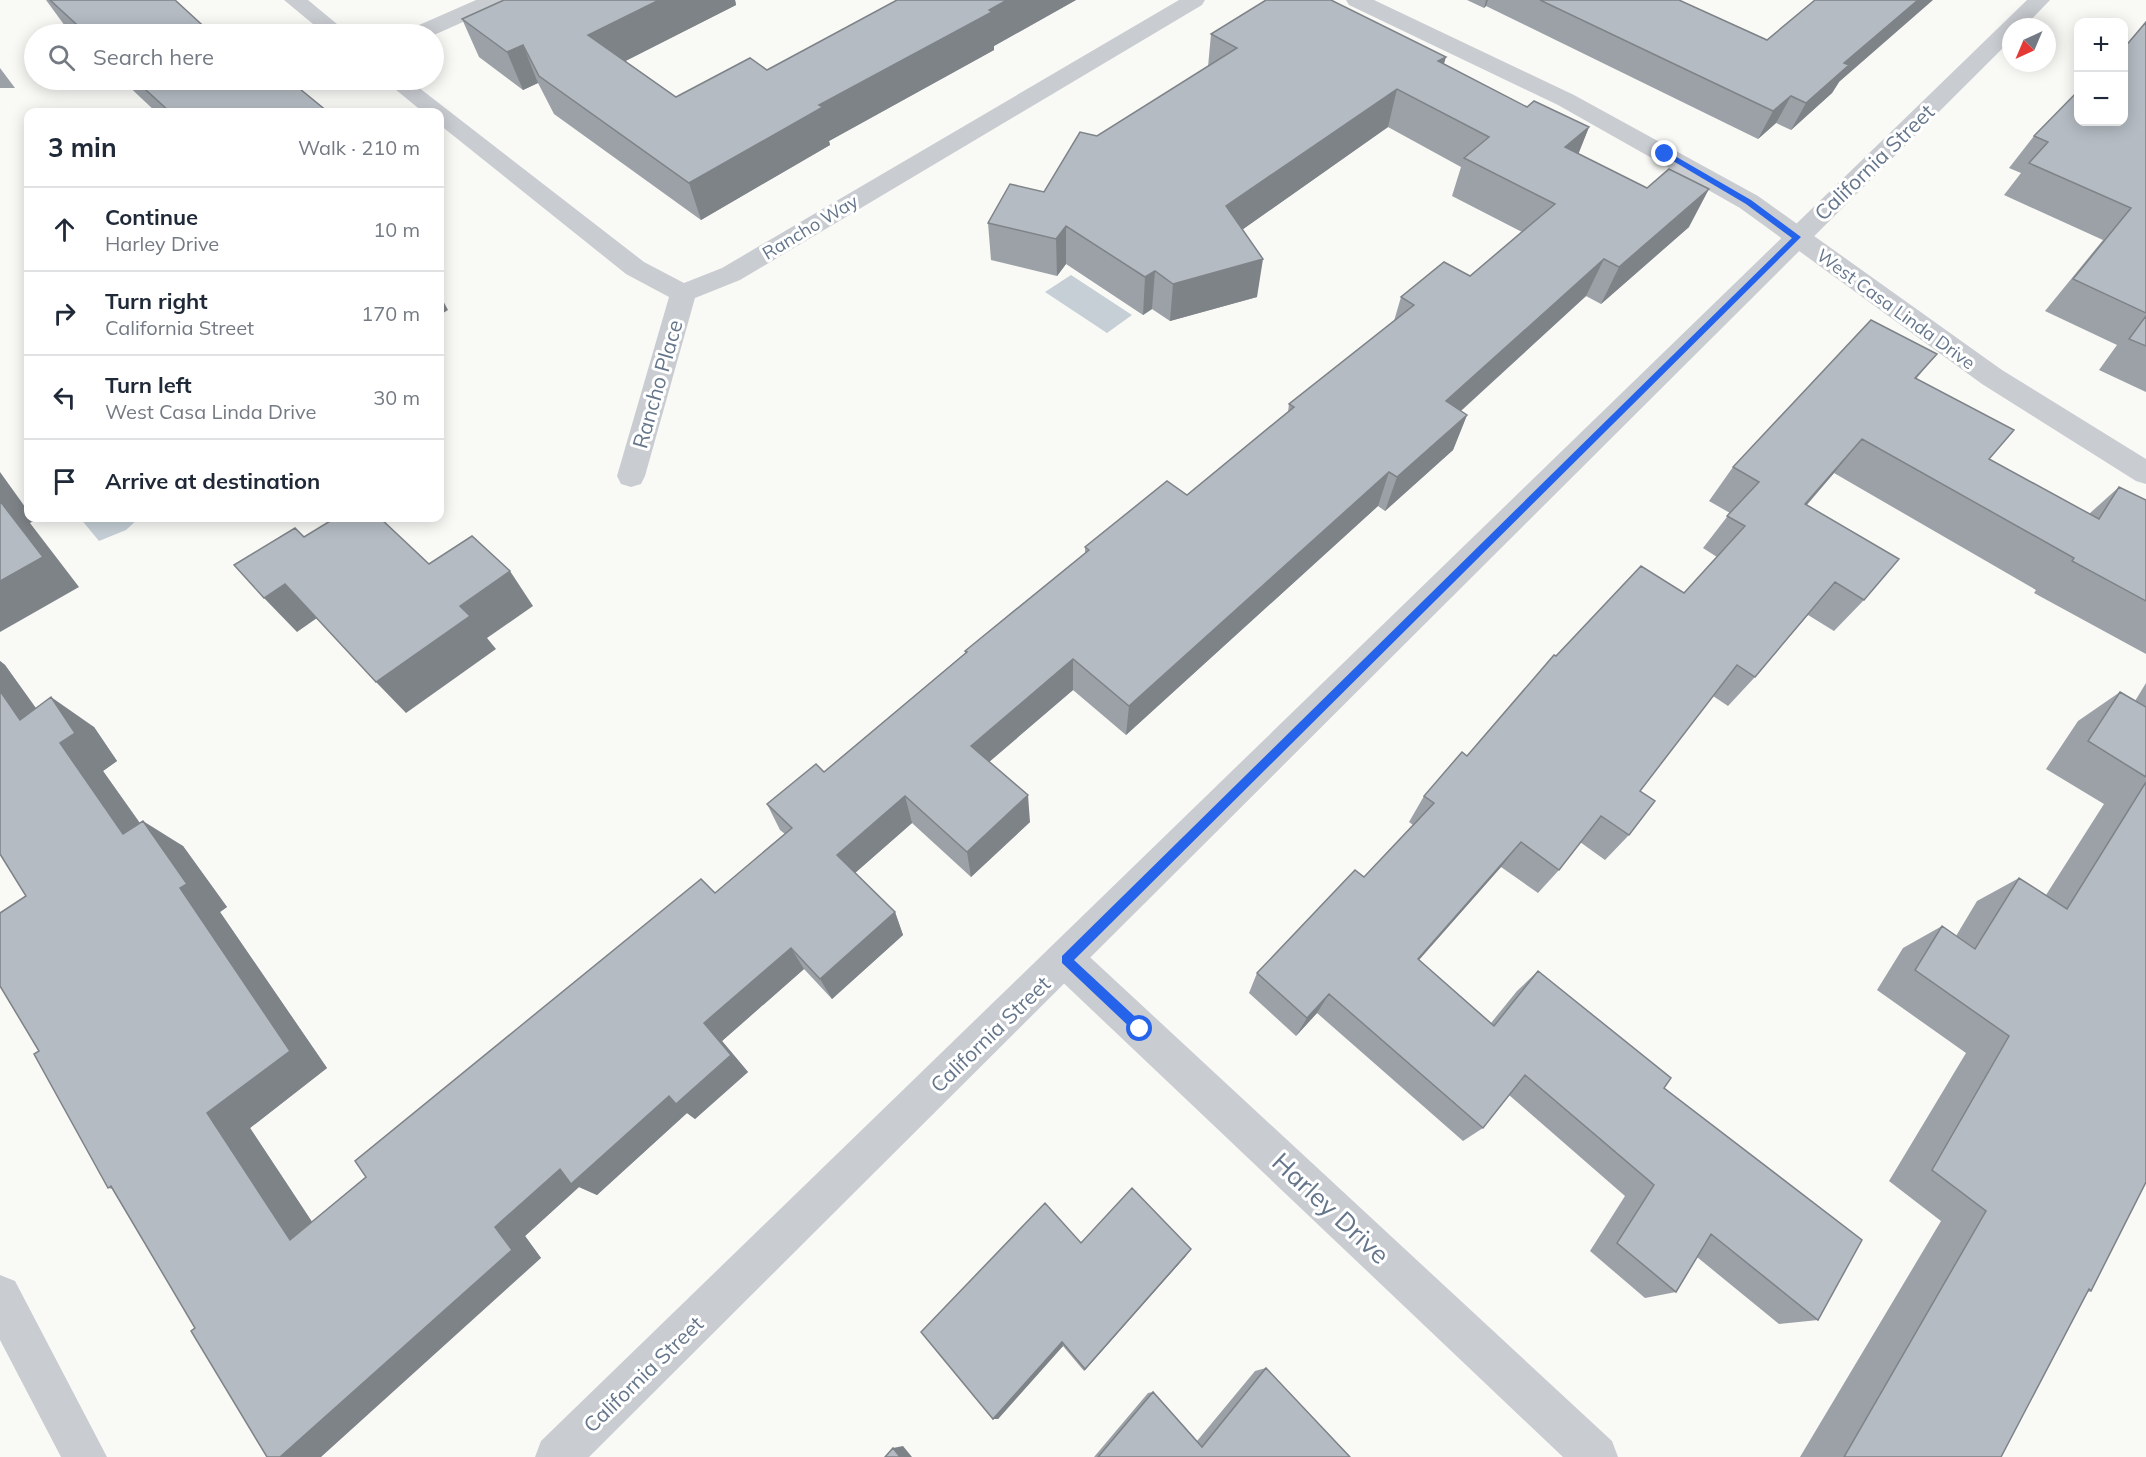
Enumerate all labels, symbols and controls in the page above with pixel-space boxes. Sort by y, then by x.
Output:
north arrow [2002,18,2056,72]
map controls [2074,18,2128,126]
button: + [2074,18,2128,72]
search box [24,24,444,90]
icon: search [45,41,78,74]
text: Search here [93,43,214,71]
button: − [2074,72,2128,126]
street label: California Street [1809,98,1939,226]
text: 3 min [48,131,117,164]
text: Walk · 210 m [298,135,420,160]
route end [1651,140,1677,166]
street label: Rancho Way [758,189,862,265]
text: Continue [105,203,198,231]
icon: ahead [48,213,81,246]
text: 10 m [373,217,420,242]
text: Harley Drive [105,231,219,256]
street label: West Casa Linda Drive [1812,244,1980,374]
text: Turn right [105,287,208,315]
icon: right [48,297,81,330]
text: 170 m [361,301,420,326]
text: California Street [105,315,254,340]
street label: Rancho Place [626,317,688,451]
text: Turn left [105,371,192,399]
icon: left [48,381,81,414]
text: 30 m [373,385,420,410]
text: West Casa Linda Drive [105,399,316,424]
icon: arrive [48,465,81,498]
text: Arrive at destination [105,467,320,495]
street label: California Street [925,970,1055,1098]
route start [1126,1015,1152,1041]
street label: Harley Drive [1265,1145,1397,1271]
street label: California Street [578,1310,708,1438]

